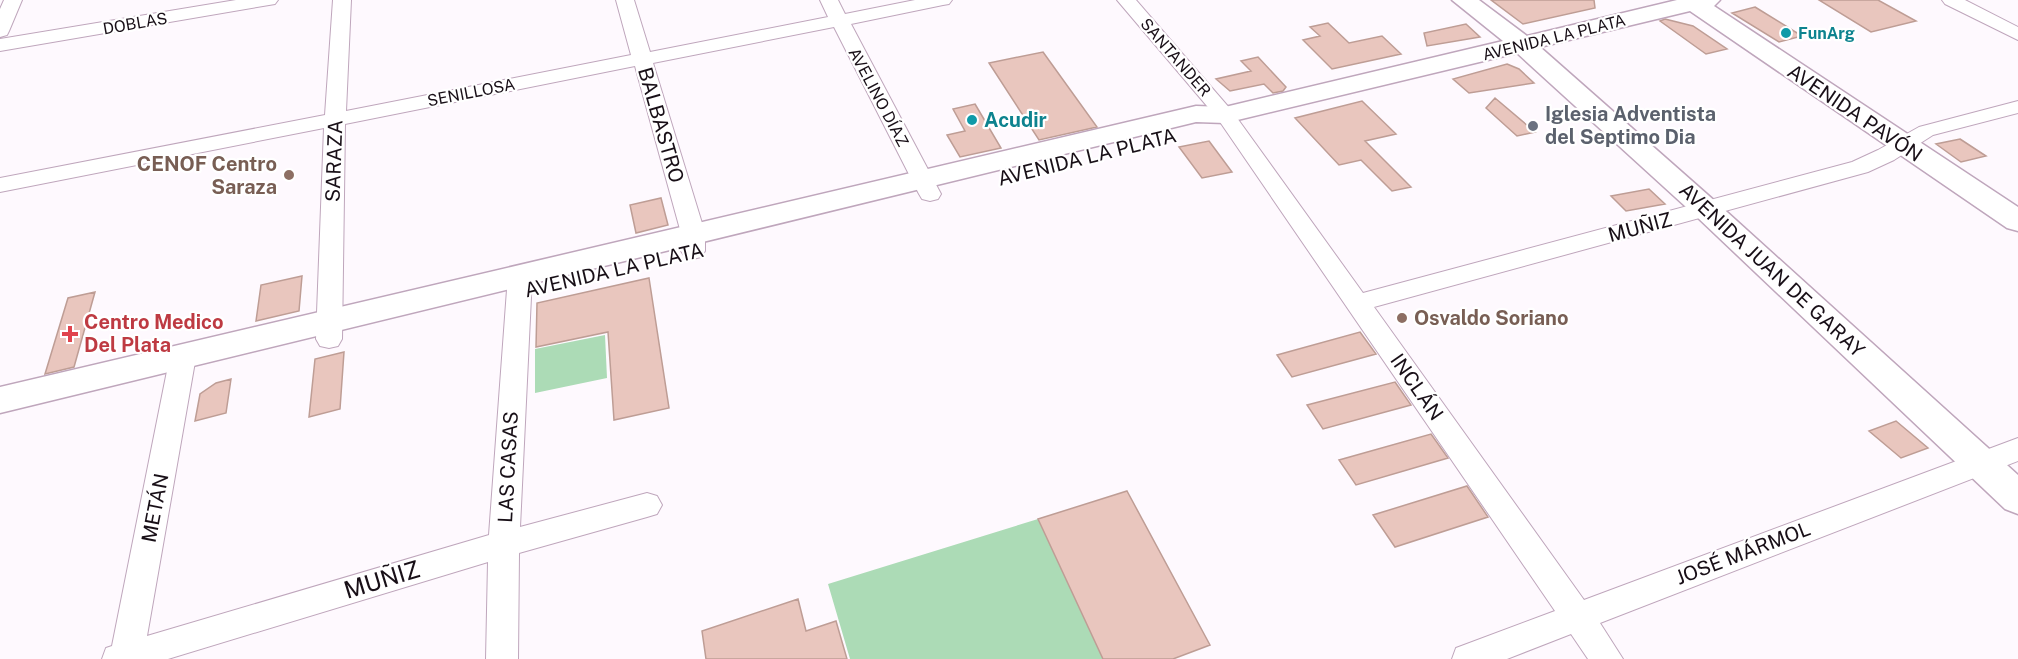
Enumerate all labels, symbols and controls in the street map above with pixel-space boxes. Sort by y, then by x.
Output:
street label: DOBLAS [101,8,169,38]
street label: AVENIDA LA PLATA [1481,11,1628,64]
street label: SANTANDER [1137,14,1215,100]
place label: FunArg [1798,24,1855,43]
marker: FunArg [1779,26,1793,40]
street label: AVELINO DÍAZ [845,44,913,150]
street label: AVENIDA PAVÓN [1783,58,1928,167]
street label: BALBASTRO [633,64,689,186]
street label: SENILLOSA [426,75,517,110]
place label: Iglesia Adventista del Septimo Dia [1545,102,1716,149]
place label: Acudir [984,108,1047,132]
marker: Acudir [965,113,979,127]
street label: SARAZA [321,119,347,203]
marker: Iglesia Adventista del Septimo Dia [1526,119,1540,133]
street label: AVENIDA LA PLATA [995,123,1179,191]
place label: CENOF Centro Saraza [137,152,277,199]
marker: CENOF Centro Saraza [282,168,296,182]
street label: AVENIDA JUAN DE GARAY [1674,178,1870,362]
street label: MUÑIZ [1605,206,1675,247]
street label: AVENIDA LA PLATA [522,238,706,302]
place label: Osvaldo Soriano [1414,306,1568,330]
place label: Centro Medico Del Plata [84,310,224,357]
marker: Osvaldo Soriano [1395,311,1409,325]
marker: Centro Medico Del Plata [61,325,79,343]
street label: INCLÁN [1385,349,1449,425]
street label: LAS CASAS [493,411,523,523]
street label: METÁN [136,471,173,545]
street label: JOSÉ MÁRMOL [1672,515,1814,590]
street label: MUÑIZ [340,554,423,604]

